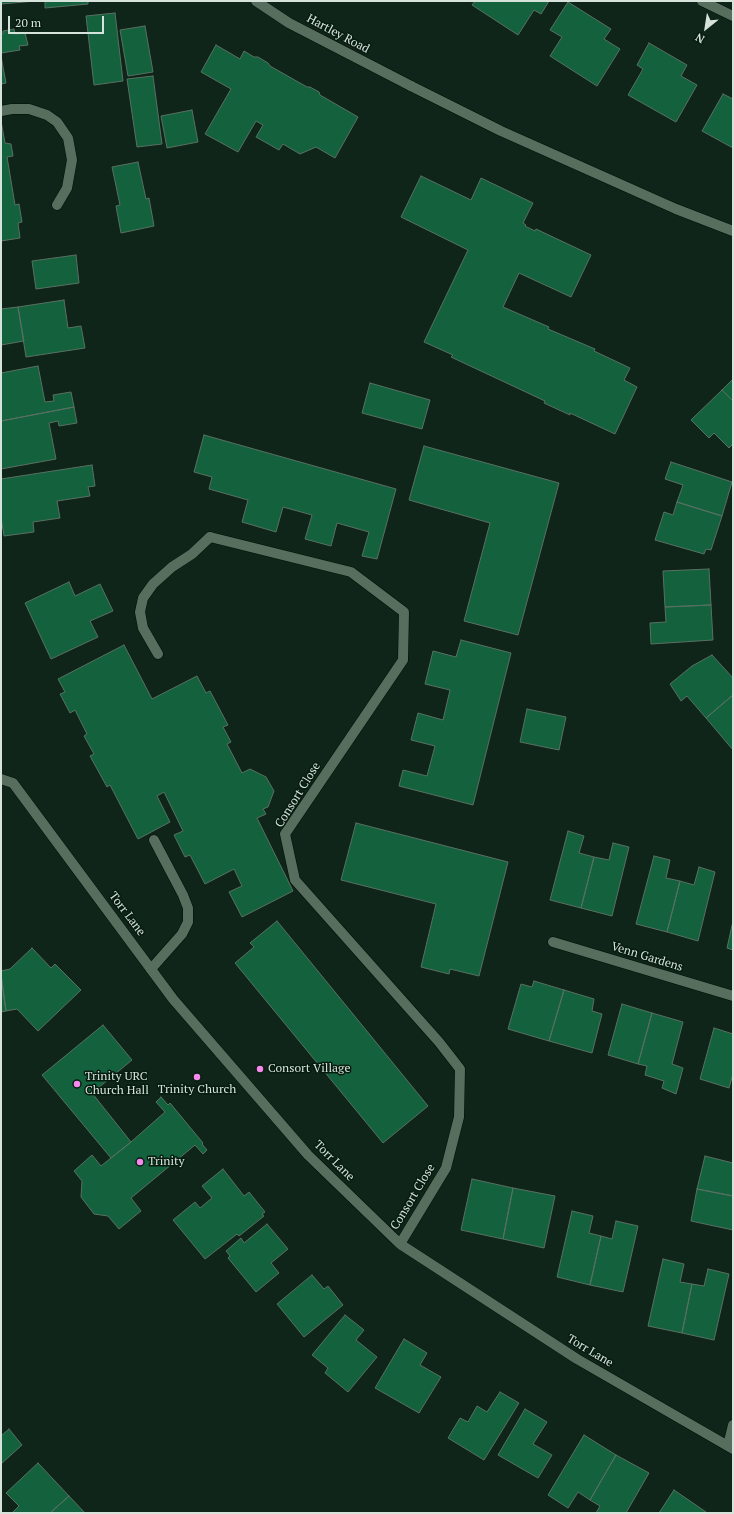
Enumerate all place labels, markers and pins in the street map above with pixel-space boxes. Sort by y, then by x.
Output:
place label: Consort Village [268,1062,350,1076]
marker: Consort Village [255,1064,265,1074]
place label: Trinity URC Church Hall [85,1070,149,1098]
marker: Trinity Church [192,1072,202,1082]
marker: Trinity URC Church Hall [72,1079,82,1089]
place label: Trinity Church [158,1083,236,1097]
place label: Trinity [148,1155,185,1169]
marker: Trinity [135,1157,145,1167]

